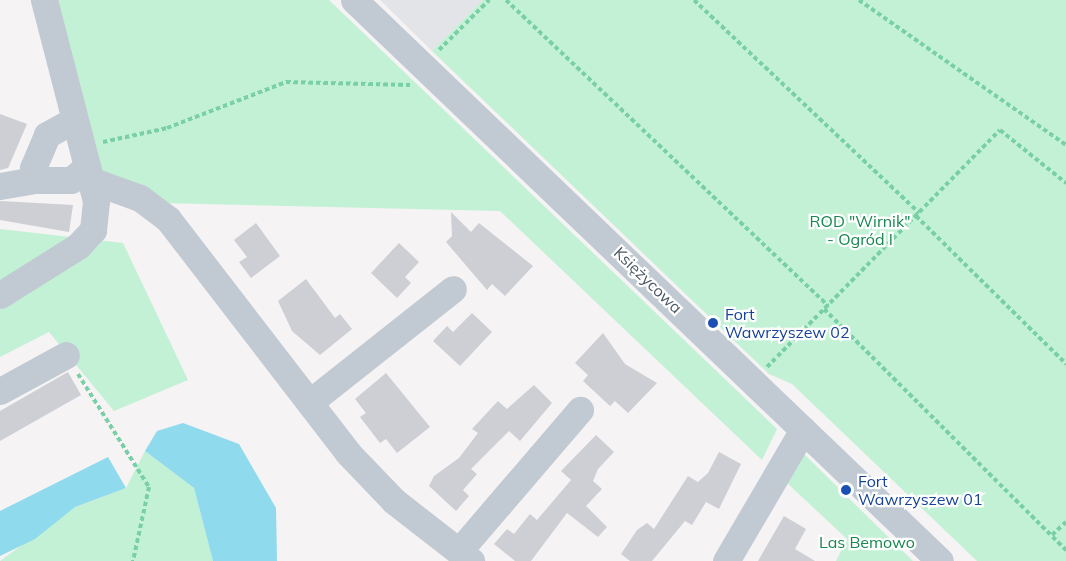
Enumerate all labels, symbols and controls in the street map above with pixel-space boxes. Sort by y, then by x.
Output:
park label: ROD "Wirnik" - Ogród I [810,211,910,249]
street label: Księżycowa [610,243,686,317]
place label: Fort Wawrzyszew 02 [725,304,850,342]
marker: Fort Wawrzyszew 02 [706,316,720,330]
place label: Fort Wawrzyszew 01 [858,471,983,509]
marker: Fort Wawrzyszew 01 [839,483,853,497]
park label: Las Bemowo [819,532,915,552]

